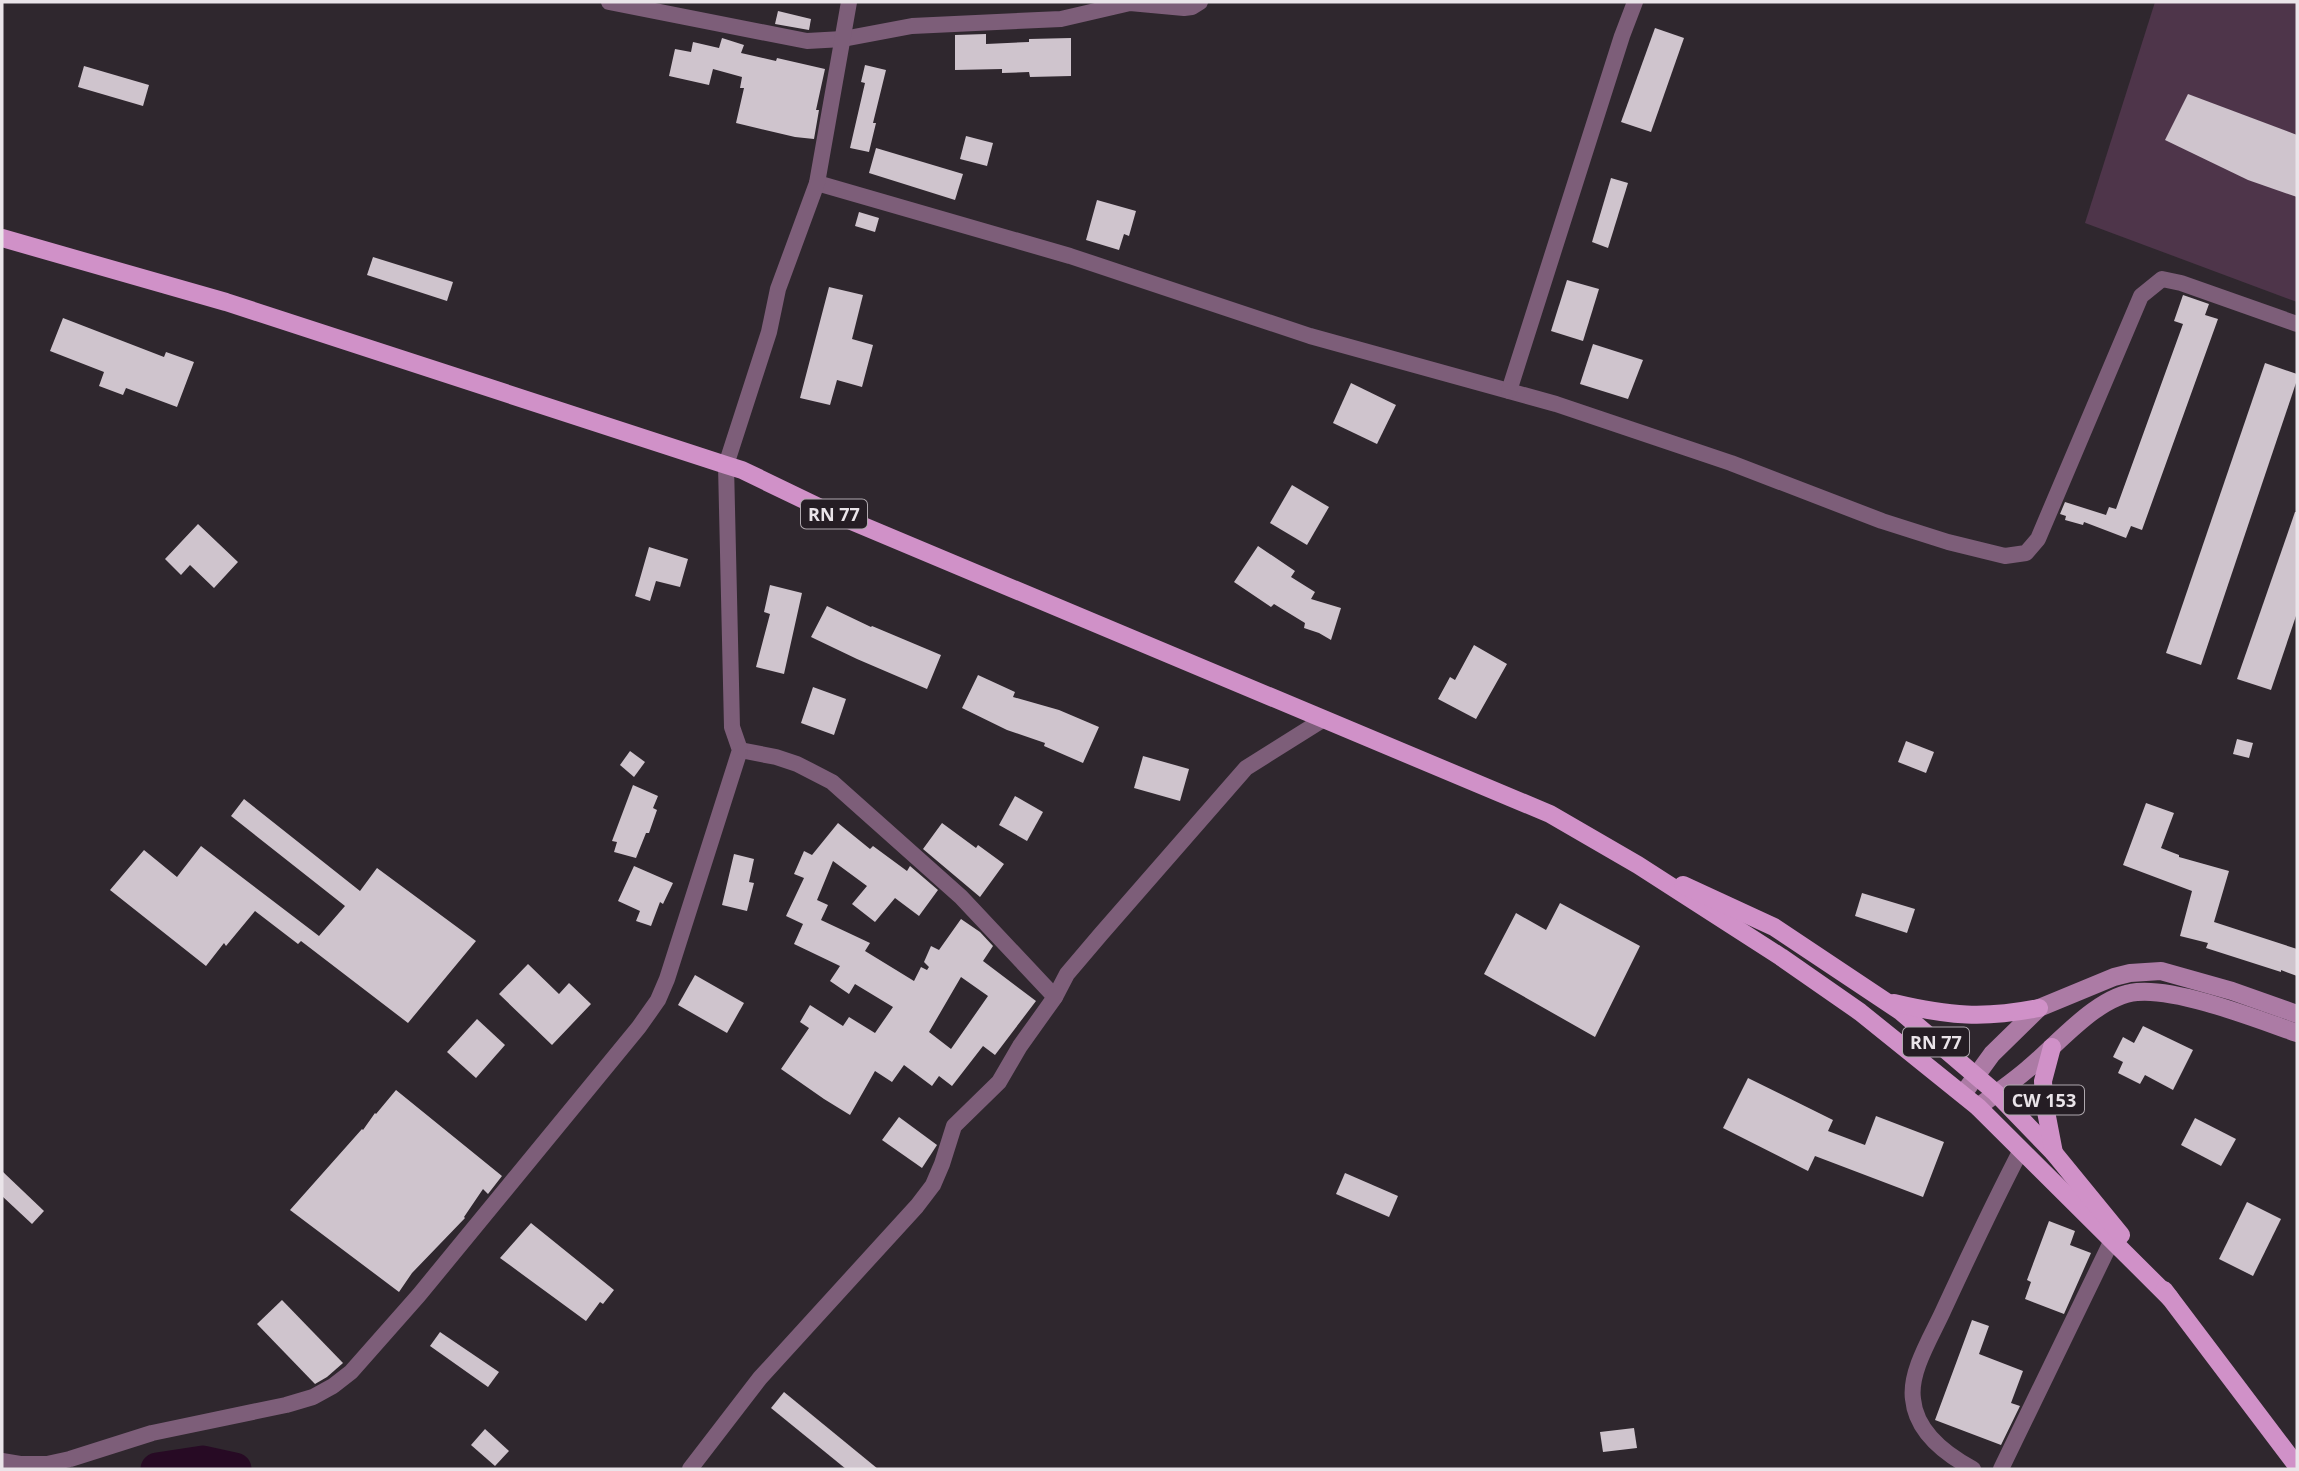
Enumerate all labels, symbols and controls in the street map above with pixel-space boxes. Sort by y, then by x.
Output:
road number: RN 77 [801,500,867,528]
road number: RN 77 [1903,1028,1969,1056]
road number: CW 153 [2004,1086,2084,1114]

